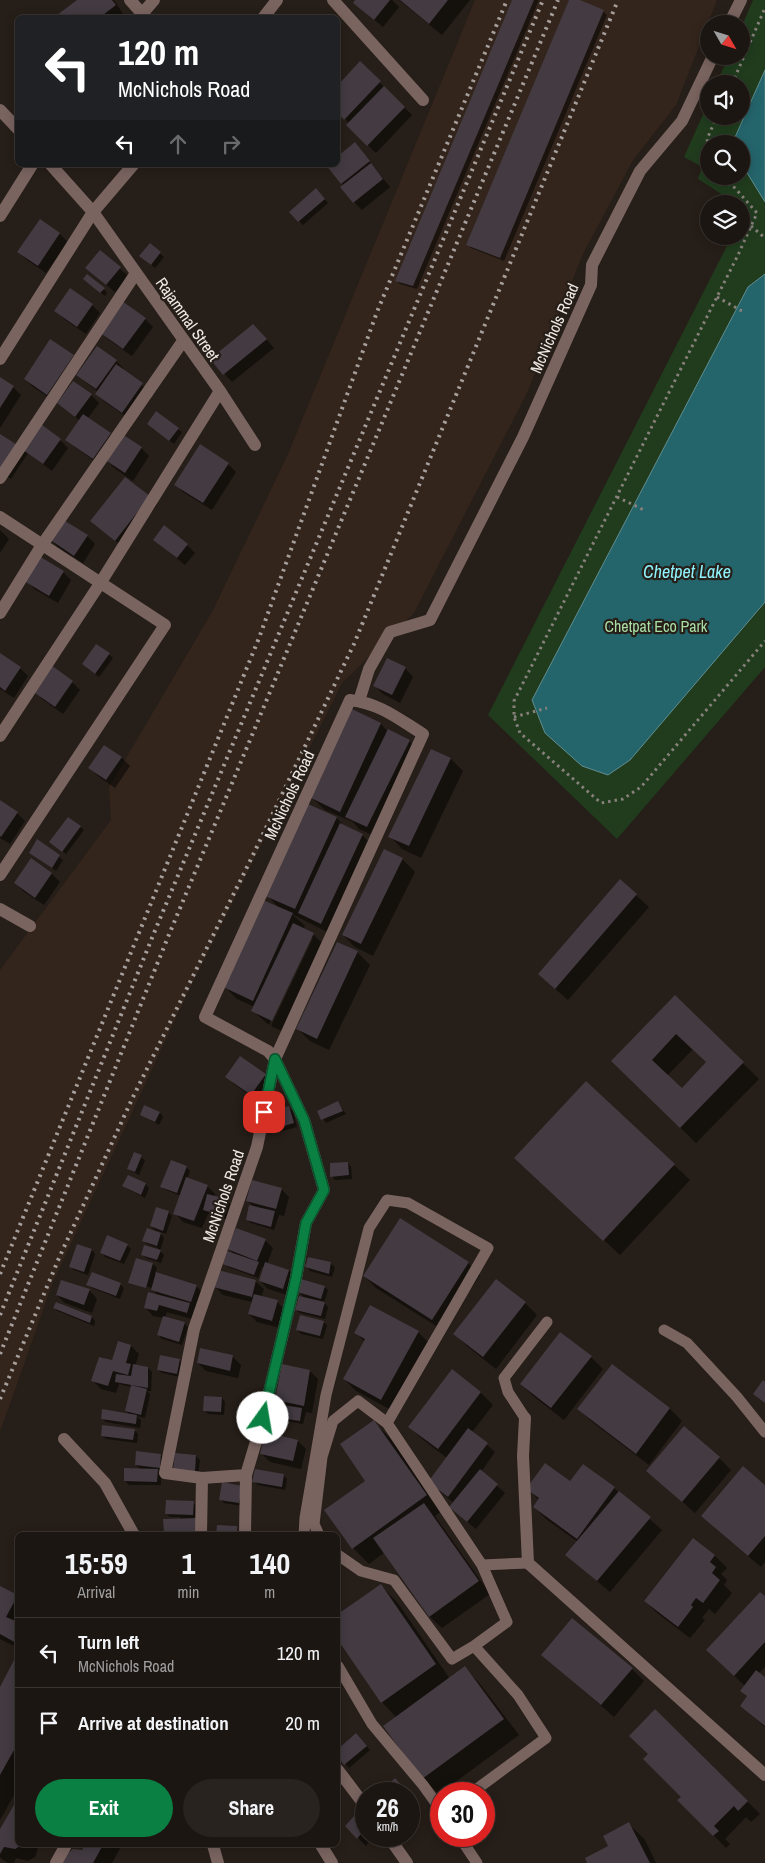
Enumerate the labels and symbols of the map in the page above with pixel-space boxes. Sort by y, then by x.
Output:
north arrow [700,15,750,65]
street label: Rajammal Street [151,273,225,366]
street label: McNichols Road [524,280,584,376]
water label: Chetpet Lake [643,559,731,584]
park label: Chetpat Eco Park [605,615,708,637]
street label: McNichols Road [259,747,319,843]
pin [243,1091,285,1133]
street label: McNichols Road [197,1147,249,1245]
position arrow [236,1391,288,1443]
speed limit sign: 30 [430,1782,495,1847]

